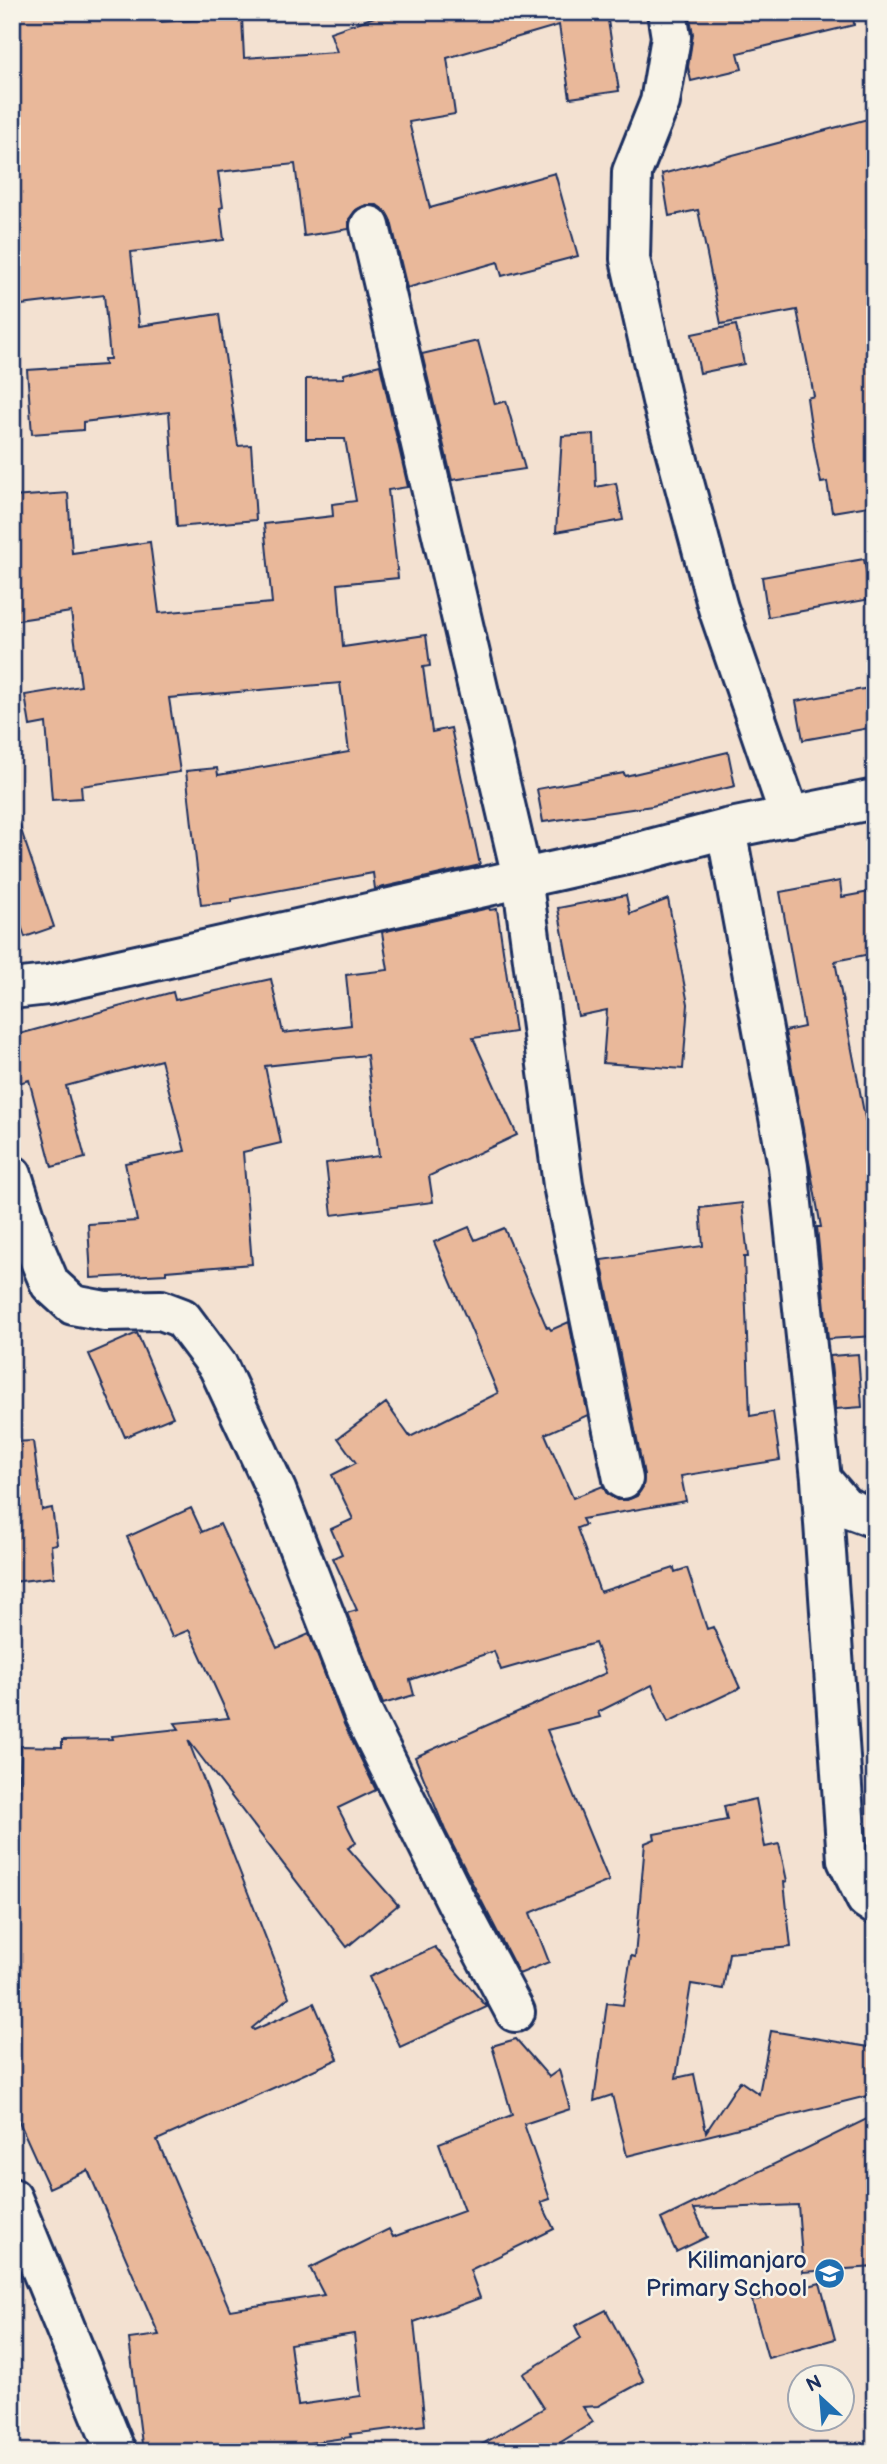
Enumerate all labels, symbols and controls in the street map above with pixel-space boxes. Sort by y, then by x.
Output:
place label: Kilimanjaro Primary School [646,2246,807,2303]
school or university icon: Kilimanjaro Primary School [813,2257,847,2291]
north arrow [786,2362,856,2432]
text: N [803,2371,826,2398]

